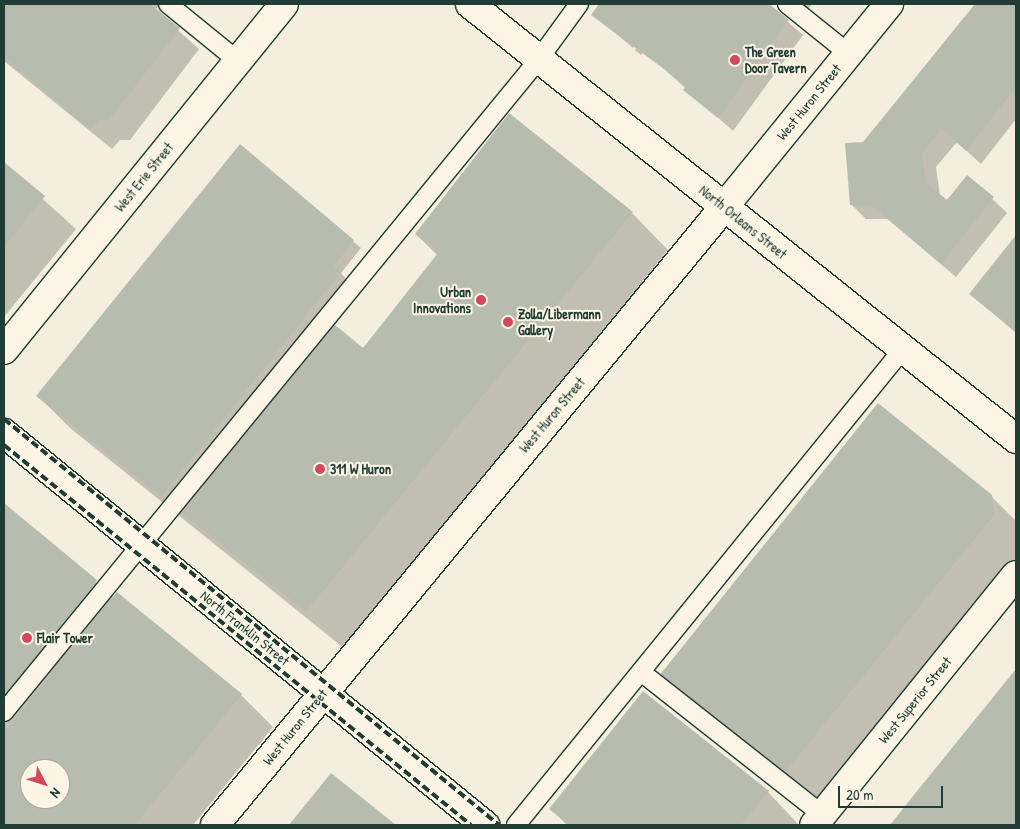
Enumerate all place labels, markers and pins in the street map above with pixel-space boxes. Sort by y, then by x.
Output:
place label: The Green Door Tavern [745,44,806,76]
marker: The Green Door Tavern [729,54,741,66]
place label: Urban Innovations [413,284,471,316]
marker: Urban Innovations [475,294,487,306]
place label: Zolla/Libermann Gallery [518,306,601,338]
marker: Zolla/Libermann Gallery [502,316,514,328]
place label: 311 W Huron [330,461,391,477]
marker: 311 W Huron [314,463,326,475]
place label: Flair Tower [37,630,93,646]
marker: Flair Tower [21,632,33,644]

